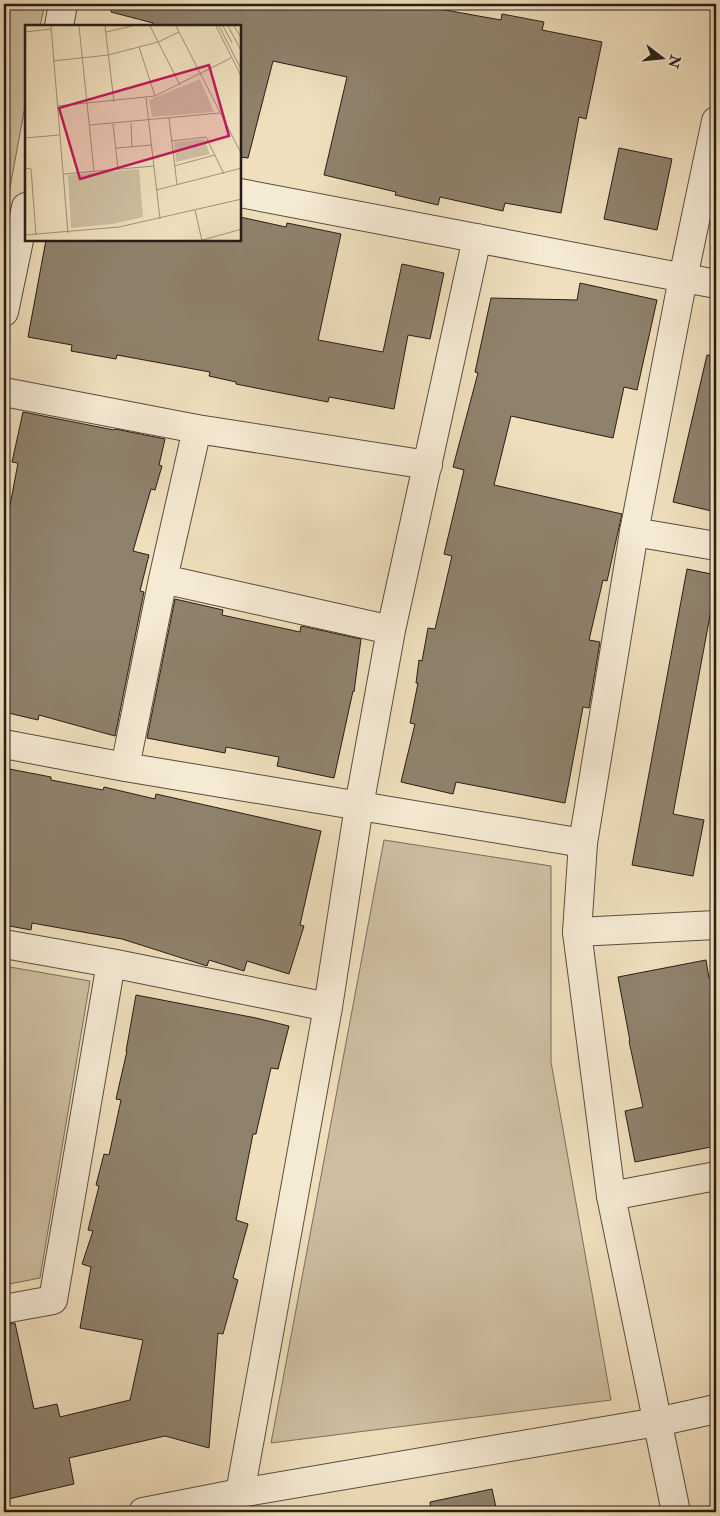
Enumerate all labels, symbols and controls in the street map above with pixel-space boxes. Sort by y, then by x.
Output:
inset map [25,25,241,241]
north arrow [638,32,688,82]
text: N [664,52,684,70]

